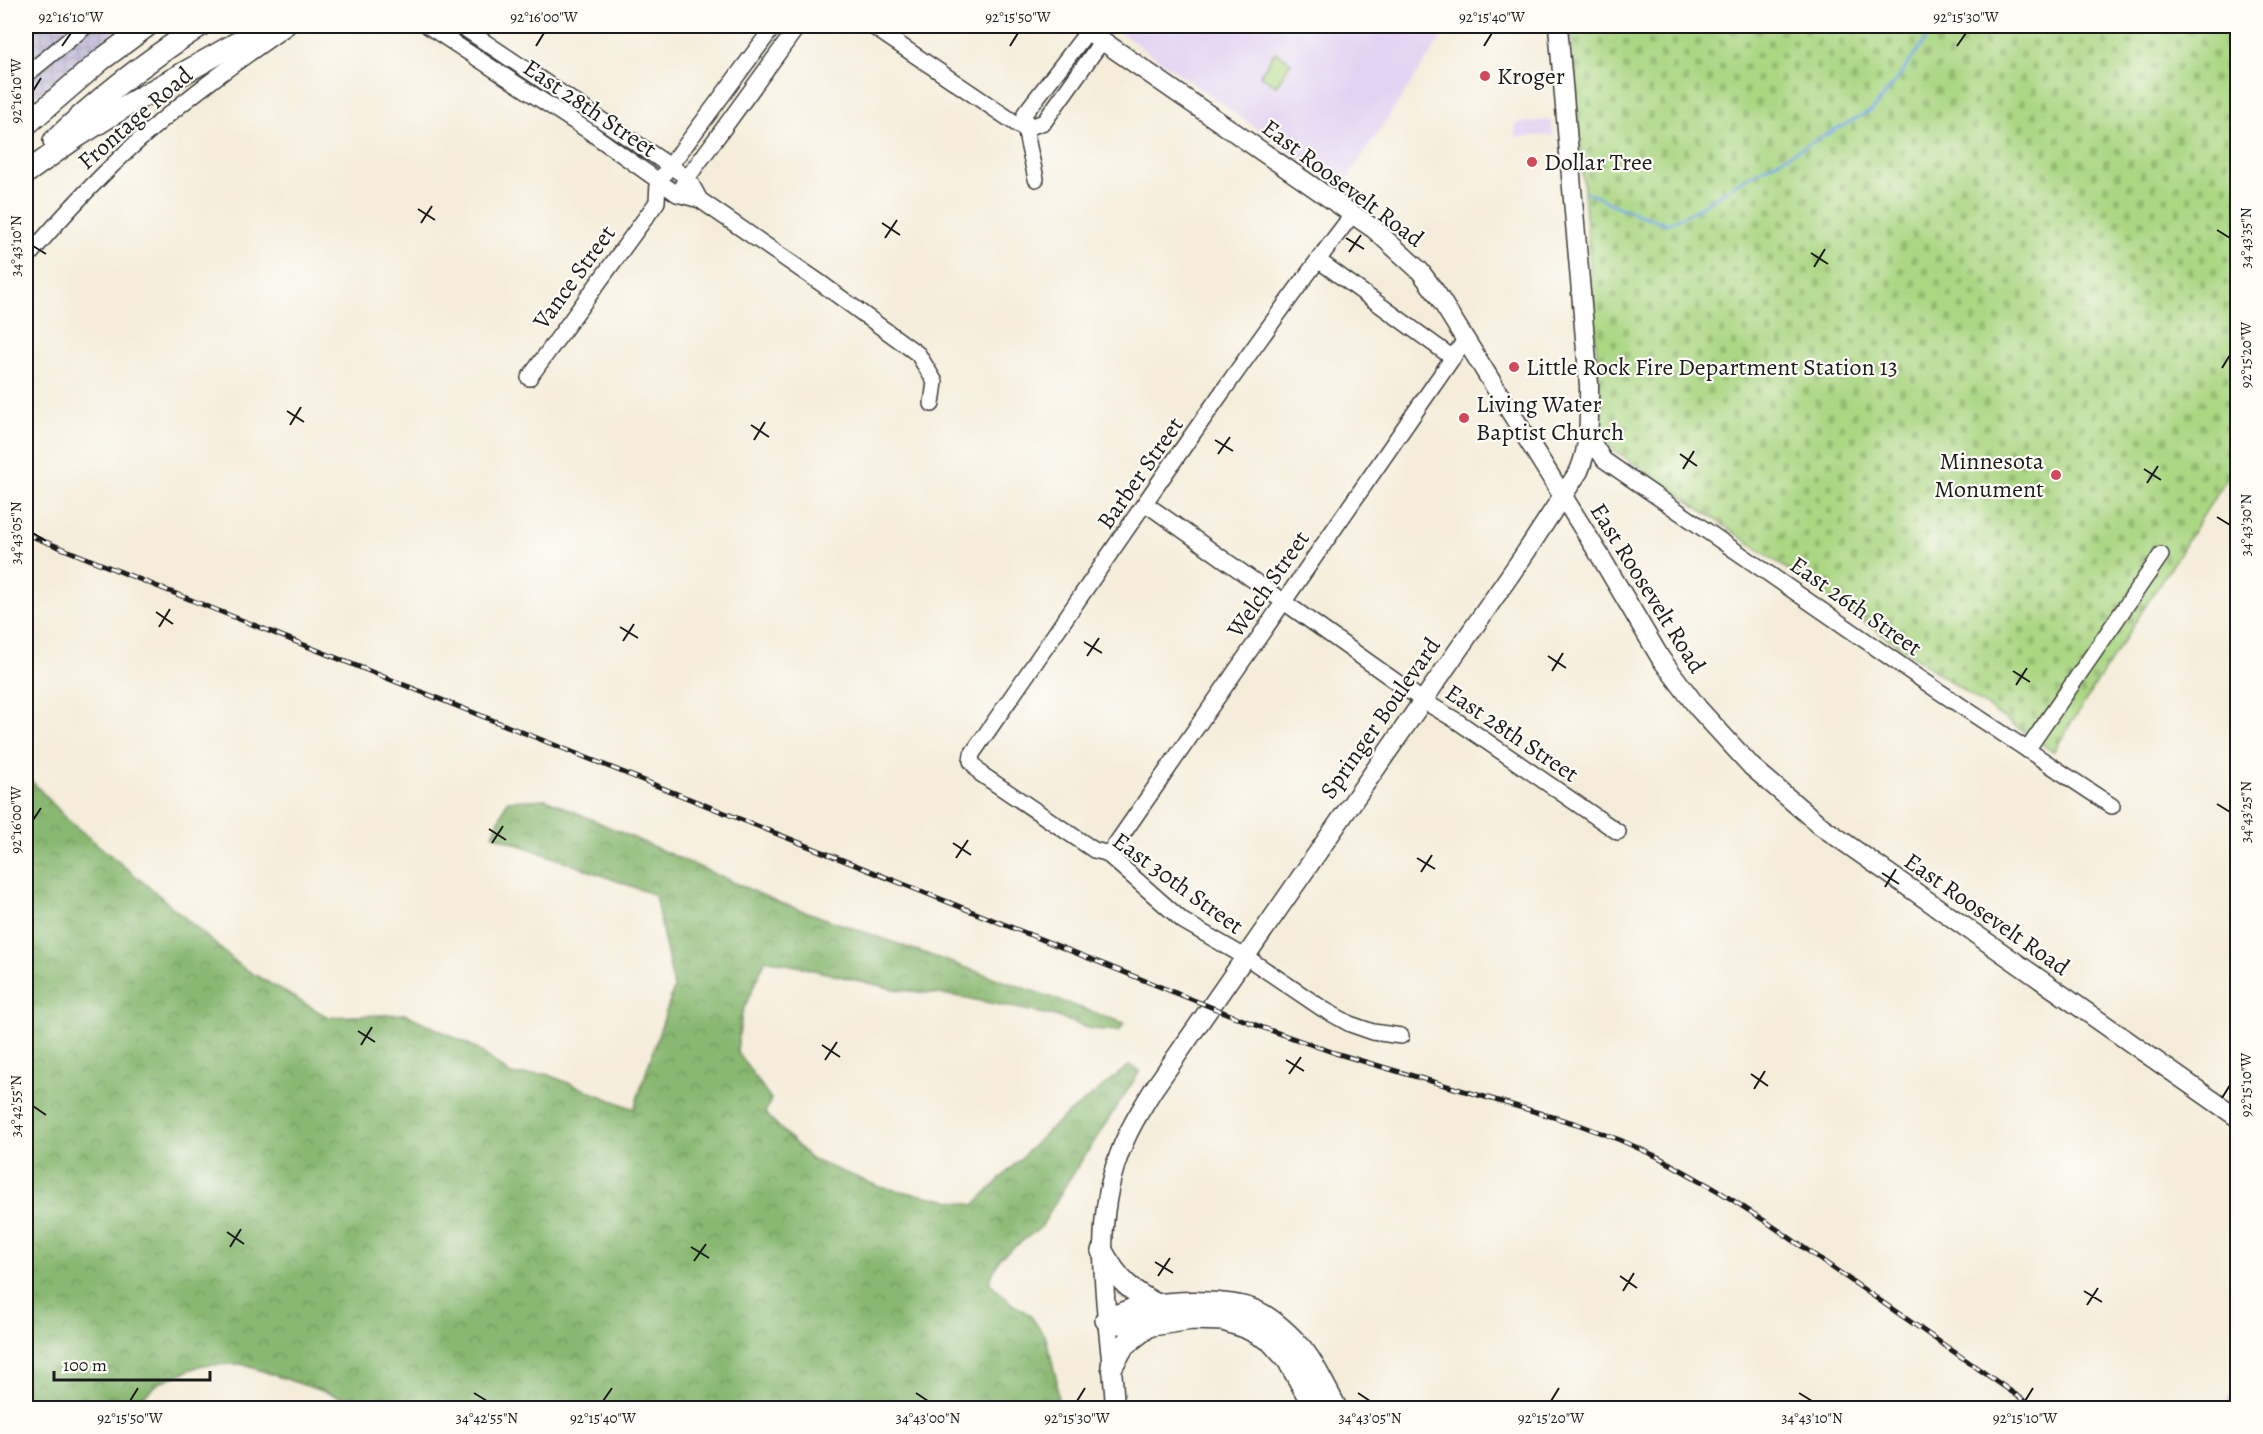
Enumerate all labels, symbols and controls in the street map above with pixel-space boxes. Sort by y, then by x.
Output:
text: 92°16'10"W [39,7,103,27]
text: 92°16'00"W [510,7,578,27]
text: 92°15'50"W [985,7,1051,27]
text: 92°15'40"W [1459,7,1525,27]
text: 92°15'30"W [1933,7,1999,27]
street label: East 28th Street [517,51,663,165]
text: 92°16'10"W [6,59,26,123]
street label: Frontage Road [71,59,199,177]
place label: Kroger [1497,60,1565,92]
marker: Kroger [1478,69,1492,83]
street label: East Roosevelt Road [1256,112,1431,255]
place label: Dollar Tree [1544,146,1653,178]
marker: Dollar Tree [1525,155,1539,169]
text: 34°43'35"N [2236,207,2256,269]
text: 34°43'10"N [6,215,26,277]
street label: Vance Street [525,218,623,336]
text: 92°15'20"W [2236,322,2256,388]
place label: Little Rock Fire Department Station 13 [1526,351,1898,383]
marker: Little Rock Fire Department Station 13 [1507,360,1521,374]
place label: Living Water Baptist Church [1476,388,1624,448]
street label: Barber Street [1089,410,1191,536]
marker: Living Water Baptist Church [1457,411,1471,425]
place label: Minnesota Monument [1934,445,2045,505]
marker: Minnesota Monument [2049,468,2063,482]
text: 34°43'30"N [2236,493,2256,556]
street label: East Roosevelt Road [1583,497,1713,679]
text: 34°43'05"N [6,501,26,564]
street label: Welch Street [1219,524,1317,645]
street label: East 26th Street [1784,549,1928,663]
street label: Springer Boulevard [1312,631,1448,805]
street label: East 28th Street [1439,676,1585,790]
text: 34°43'25"N [2236,781,2256,843]
text: 92°16'00"W [6,786,26,854]
street label: East 30th Street [1106,825,1250,941]
street label: East Roosevelt Road [1898,845,2076,983]
text: 92°15'10"W [2236,1053,2256,1117]
text: 34°42'55"N [6,1075,26,1137]
scale bar [54,1344,210,1382]
text: 100 m [63,1353,107,1377]
text: 92°15'50"W [97,1408,163,1428]
text: 34°42'55"N [456,1408,518,1428]
text: 92°15'40"W [570,1408,636,1428]
text: 34°43'00"N [896,1408,960,1428]
text: 92°15'30"W [1044,1408,1110,1428]
text: 34°43'05"N [1339,1408,1402,1428]
text: 92°15'20"W [1518,1408,1584,1428]
text: 34°43'10"N [1781,1408,1843,1428]
text: 92°15'10"W [1993,1408,2057,1428]

